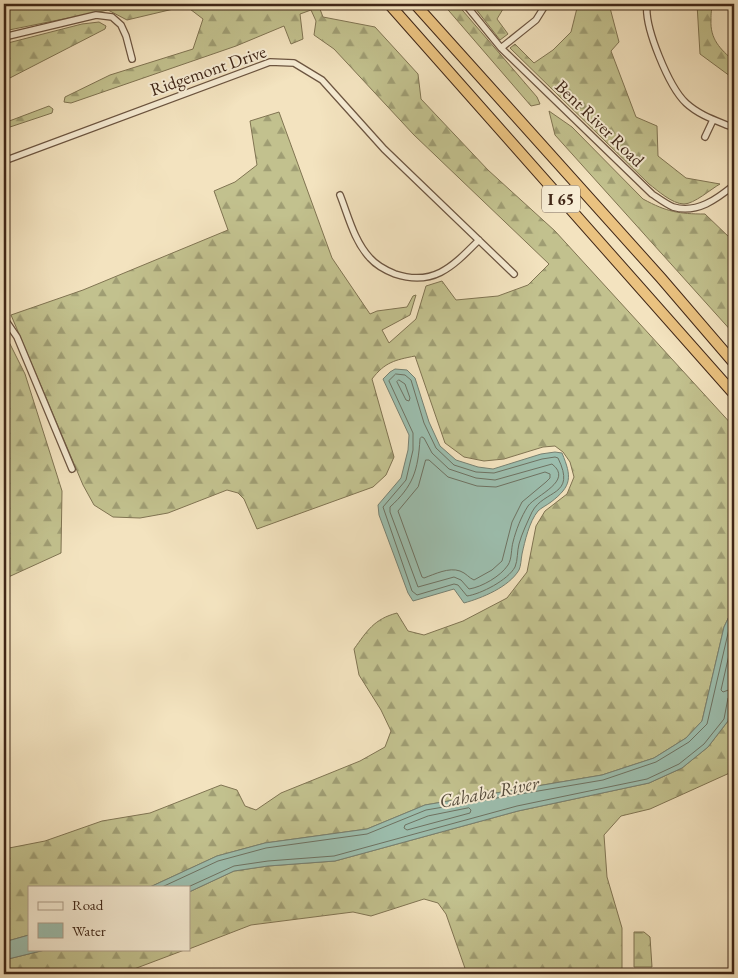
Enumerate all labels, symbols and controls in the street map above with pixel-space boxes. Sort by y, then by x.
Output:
street label: Ridgemont Drive [147,39,269,101]
street label: Bent River Road [551,75,650,172]
road number: I 65 [542,185,580,212]
water label: Cahaba River [437,770,542,814]
legend [28,886,190,950]
text: Road [72,895,104,914]
text: Water [72,921,106,940]

